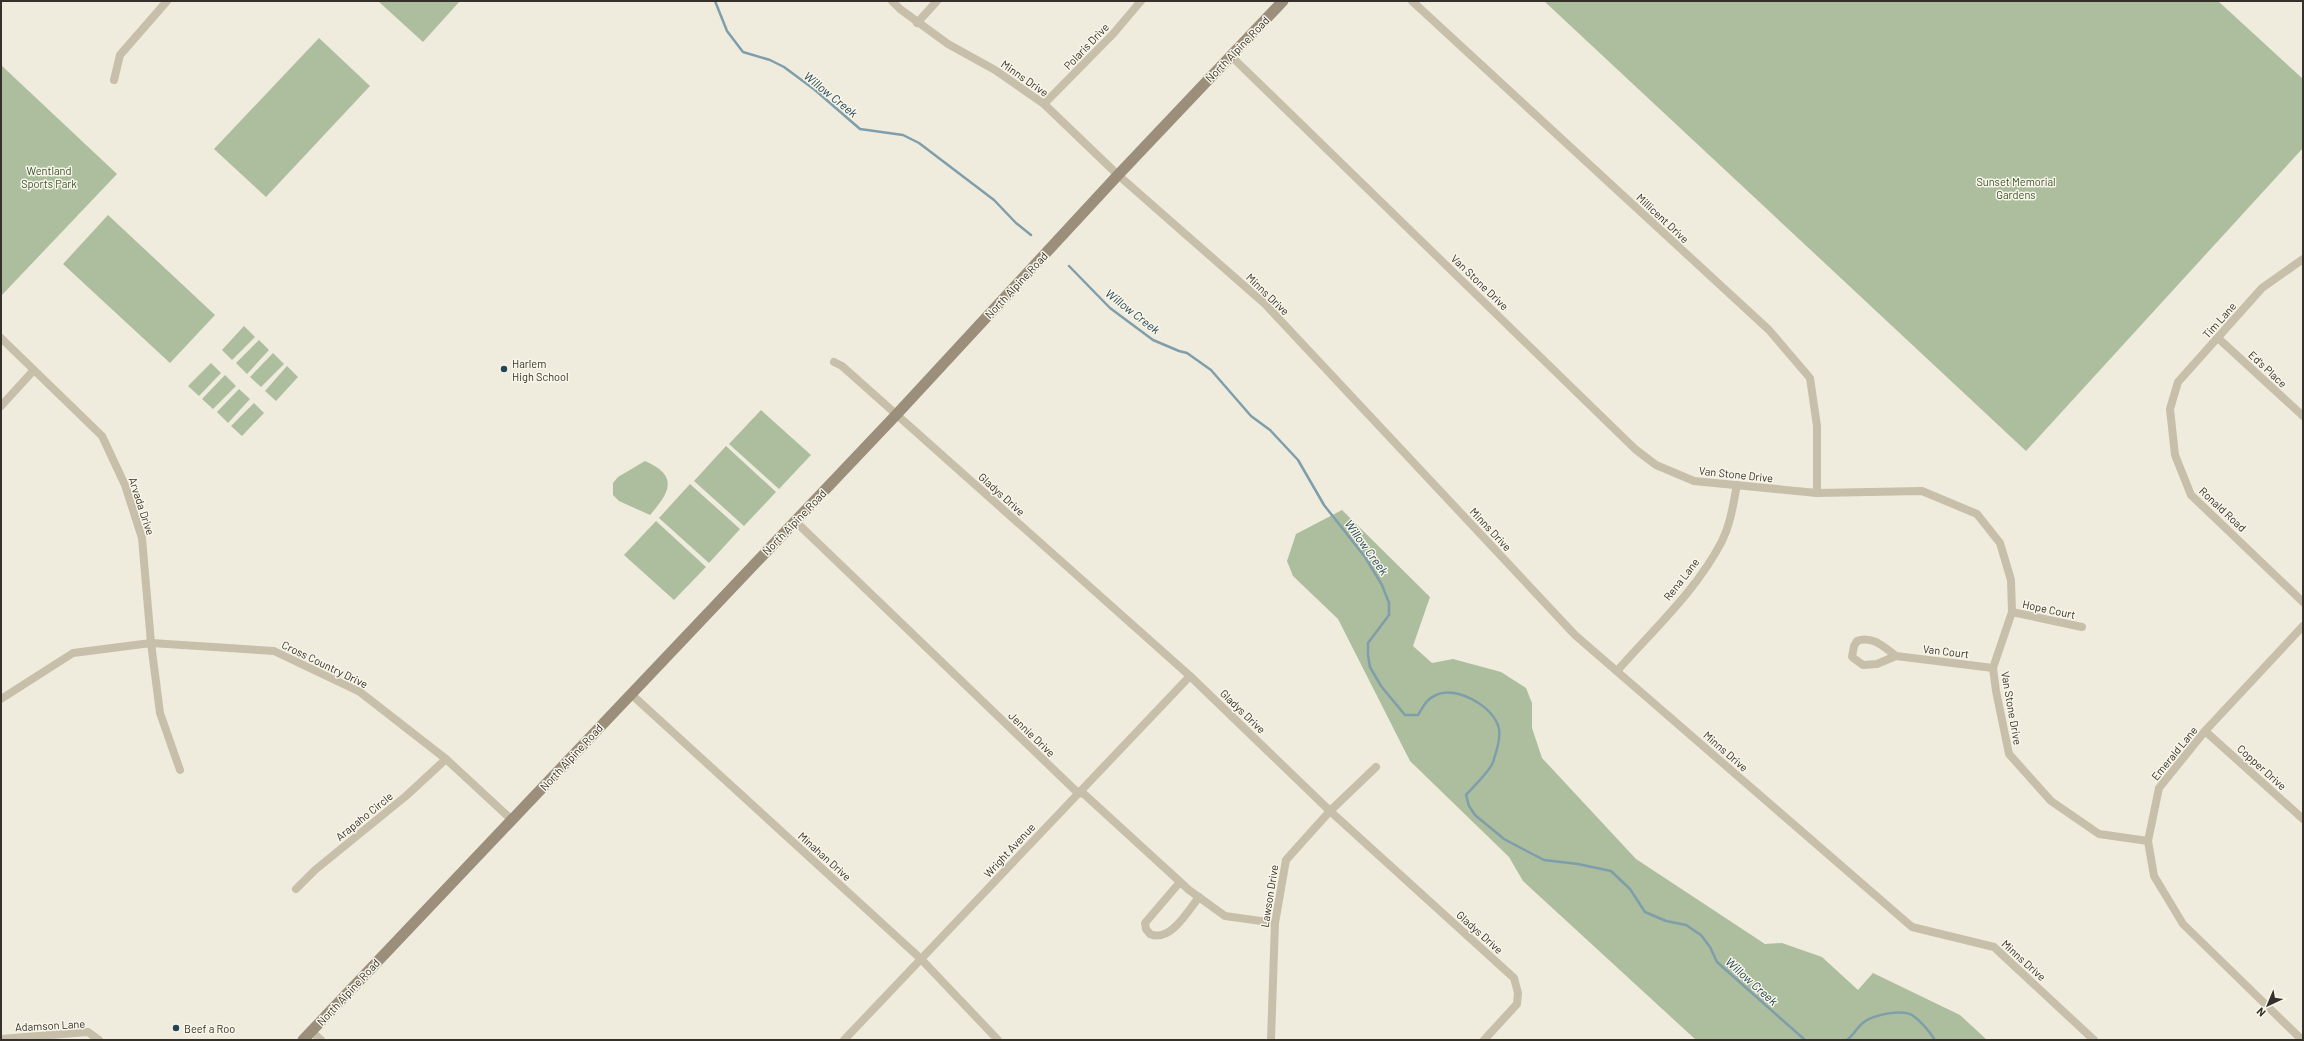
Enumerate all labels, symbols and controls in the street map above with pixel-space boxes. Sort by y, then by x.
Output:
street label: North Alpine Road [1202,14,1272,84]
street label: Polaris Drive [1061,20,1111,72]
street label: Minns Drive [999,57,1051,99]
water label: Willow Creek [801,68,861,120]
park label: Wentland Sports Park [21,164,77,190]
park label: Sunset Memorial Gardens [1976,175,2056,201]
street label: Millicent Drive [1634,190,1692,246]
street label: North Alpine Road [982,249,1050,321]
street label: Van Stone Drive [1449,251,1511,313]
street label: Minns Drive [1244,270,1292,318]
water label: Willow Creek [1103,286,1163,337]
street label: Tim Lane [2200,299,2239,341]
street label: Ed's Place [2246,348,2290,390]
place label: Harlem High School [512,357,569,383]
marker: Harlem High School [499,364,509,374]
street label: Van Stone Drive [1698,464,1774,484]
street label: Gladys Drive [976,470,1028,518]
street label: Arvada Drive [127,475,158,537]
street label: Ronald Road [2197,484,2249,534]
street label: North Alpine Road [759,487,829,557]
street label: Minns Drive [1468,505,1514,553]
water label: Willow Creek [1342,517,1392,577]
street label: Rena Lane [1661,555,1702,603]
street label: Hope Court [2021,597,2077,621]
street label: Cross Country Drive [280,638,370,690]
street label: Van Court [1922,642,1970,660]
street label: Van Stone Drive [1999,670,2025,746]
street label: Gladys Drive [1218,686,1268,736]
street label: Jennie Drive [1006,709,1058,759]
street label: North Alpine Road [537,721,605,793]
street label: Emerald Lane [2148,723,2200,783]
street label: Minns Drive [1701,728,1751,774]
street label: Copper Drive [2235,742,2289,792]
street label: Arapaho Circle [333,789,395,843]
street label: Wright Avenue [981,820,1037,880]
street label: Minahan Drive [796,829,854,883]
street label: Lawson Drive [1258,864,1280,928]
street label: Gladys Drive [1454,908,1506,956]
street label: Minns Drive [1999,937,2049,983]
water label: Willow Creek [1723,954,1781,1008]
street label: North Alpine Road [314,956,382,1028]
north arrow [2248,985,2288,1025]
text: N [2254,1005,2268,1020]
street label: Adamson Lane [15,1017,86,1033]
place label: Beef a Roo [184,1022,235,1035]
marker: Beef a Roo [171,1023,181,1033]

